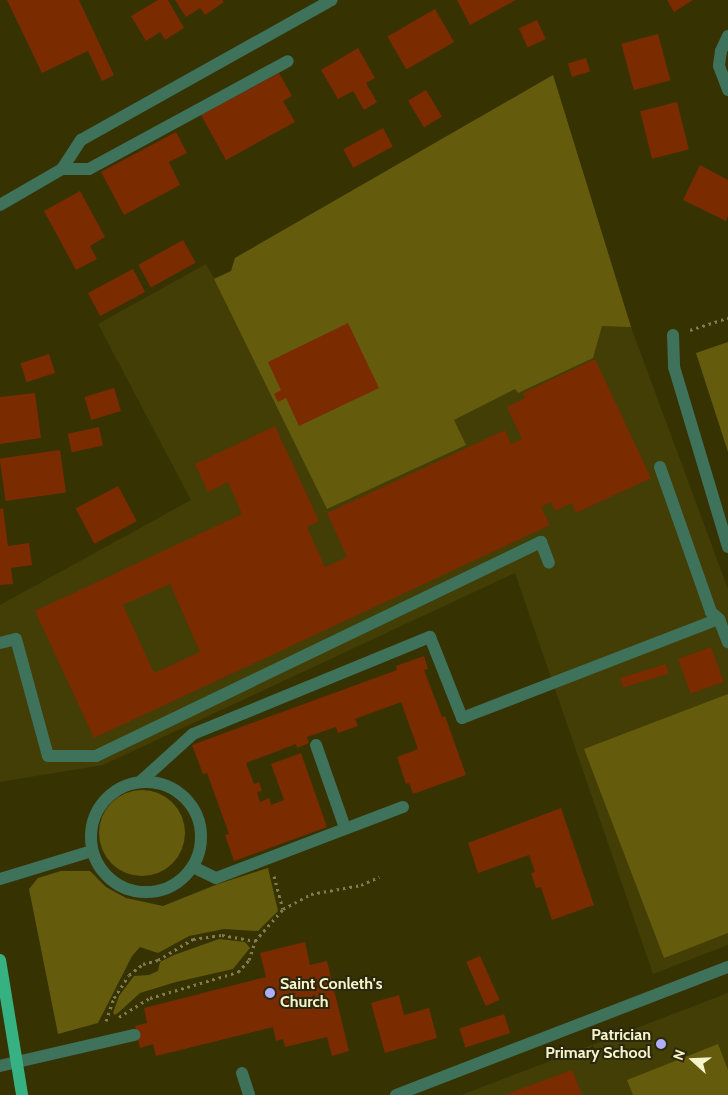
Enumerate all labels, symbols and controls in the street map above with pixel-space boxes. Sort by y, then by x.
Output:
place label: Saint Conleth's Church [280,974,382,1012]
marker: Saint Conleth's Church [264,987,276,999]
place label: Patrician Primary School [545,1025,651,1063]
north arrow [668,1035,718,1085]
marker: Patrician Primary School [655,1038,667,1050]
text: N [669,1047,689,1063]

